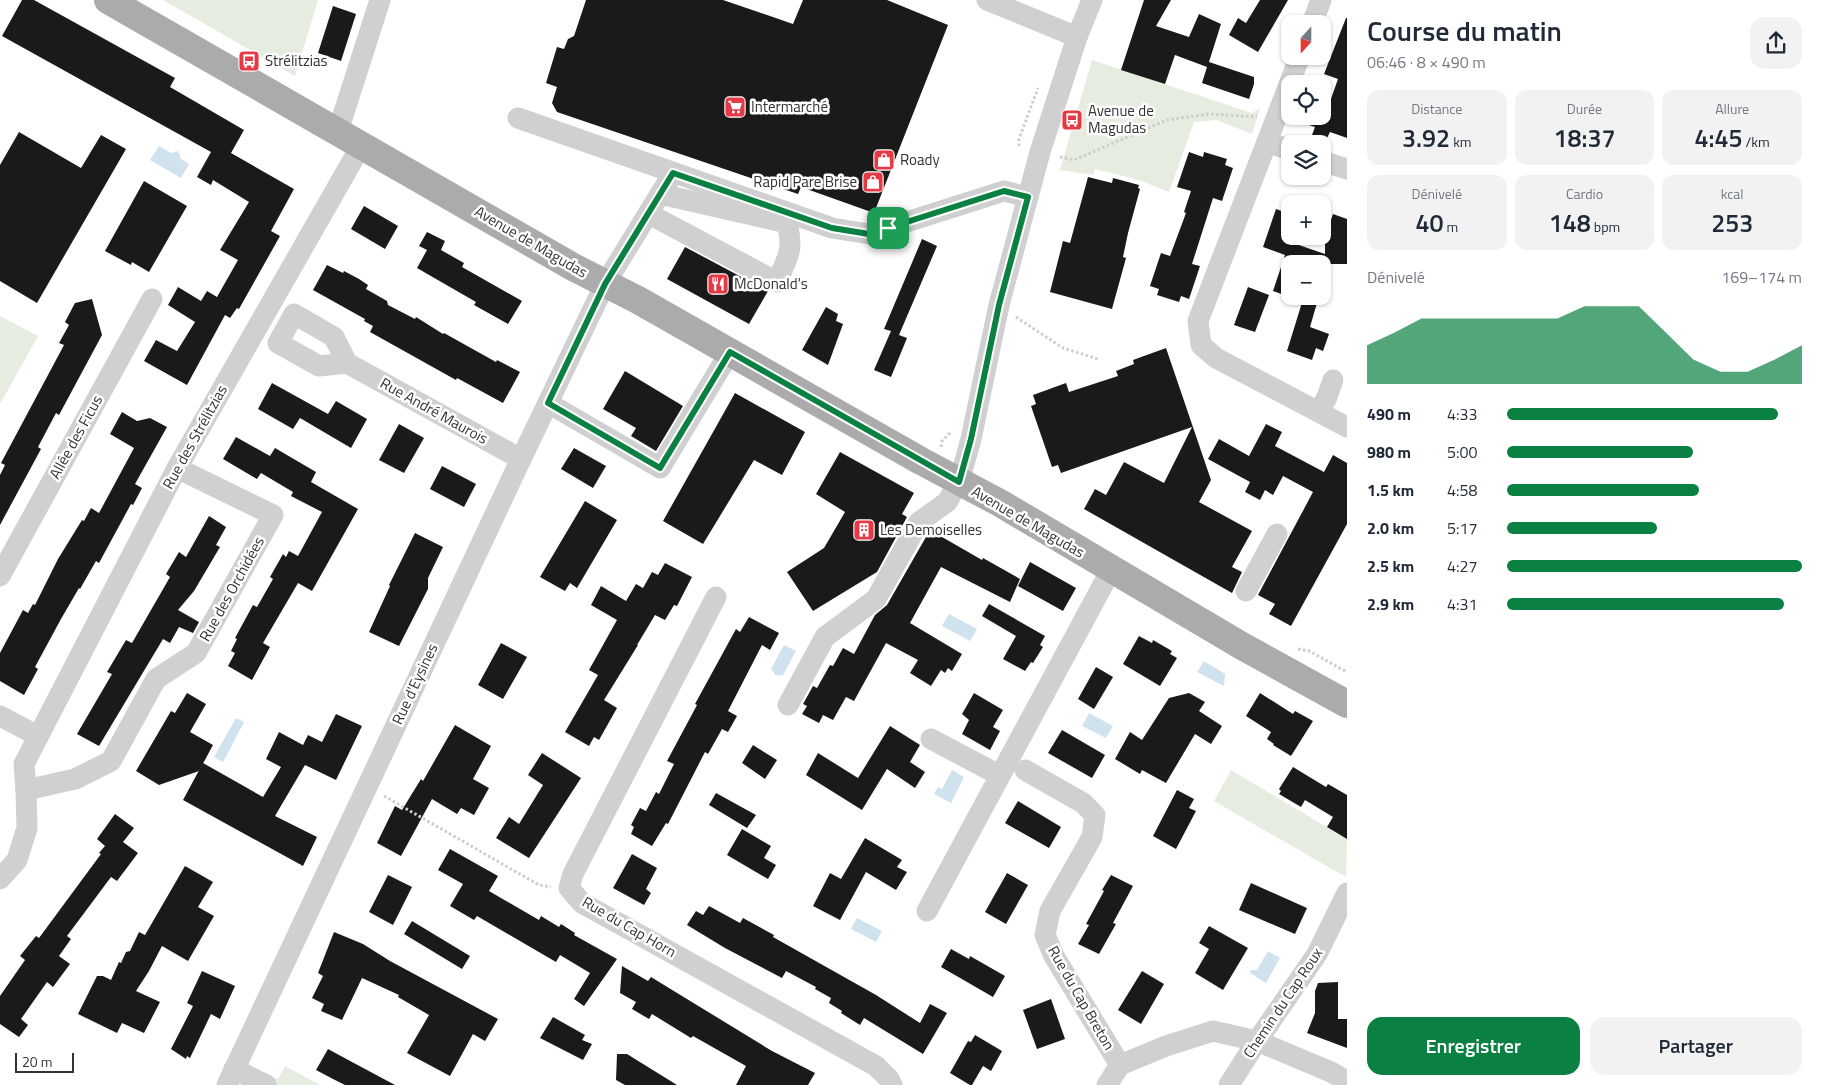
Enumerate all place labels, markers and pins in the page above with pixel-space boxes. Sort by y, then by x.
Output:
bus stop icon: Strélitzias [237,49,261,73]
place label: Strélitzias [265,49,328,72]
supermarket icon: Intermarché [723,95,747,119]
place label: Intermarché [751,95,828,118]
place label: Avenue de Magudas [1088,99,1154,139]
bus stop icon: Avenue de Magudas [1060,108,1084,132]
shop icon: Roady [872,148,896,172]
place label: Roady [900,148,940,171]
place label: Rapid Pare Brise [753,170,857,193]
shop icon: Rapid Pare Brise [861,170,885,194]
pin [867,207,909,249]
restaurant icon: McDonald's [706,272,730,296]
place label: McDonald's [734,272,808,295]
building icon: Les Demoiselles [852,518,876,542]
place label: Les Demoiselles [880,518,982,541]

